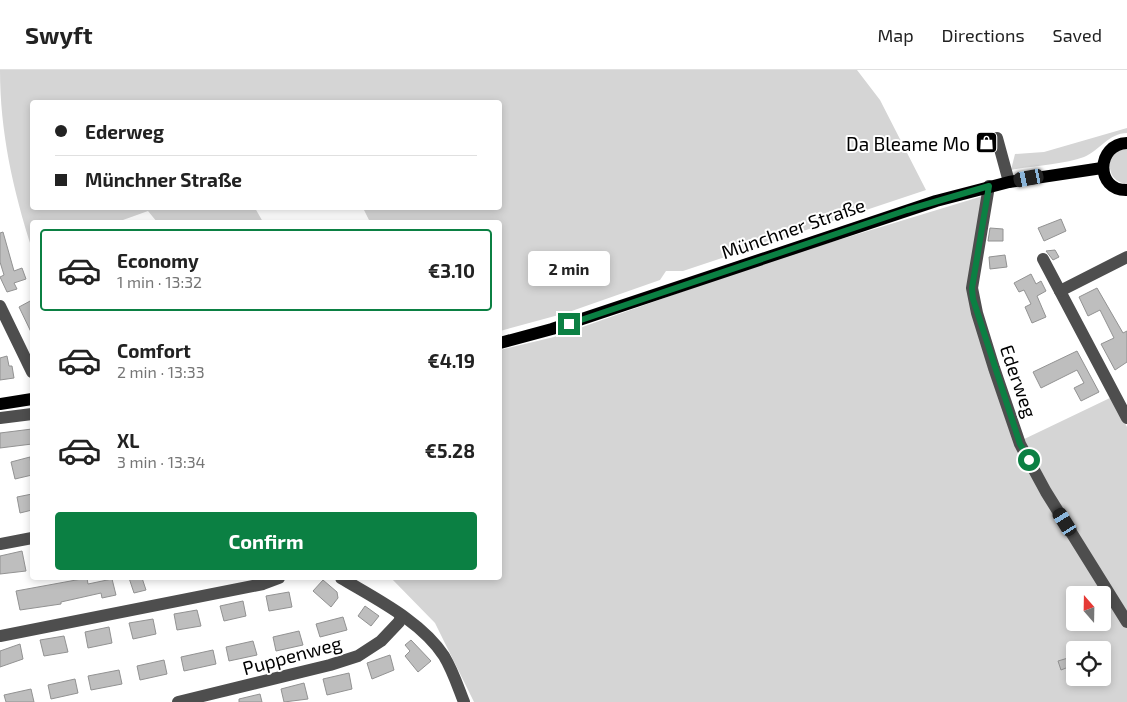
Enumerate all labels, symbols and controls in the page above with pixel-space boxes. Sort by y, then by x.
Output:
text: Swyft [25,20,93,49]
text: Map [877,24,914,46]
text: Directions [942,24,1025,46]
text: Saved [1053,24,1102,46]
text: Ederweg [85,120,164,143]
shop icon: Da Bleame Mo [974,131,998,155]
place label: Da Bleame Mo [846,132,970,155]
text: Münchner Straße [85,168,242,191]
car [1012,168,1045,188]
street label: Münchner Straße [718,193,868,263]
icon: car [57,248,102,293]
text: Economy [117,249,199,272]
callout: 2 min [528,252,610,286]
text: €3.10 [428,259,475,282]
text: 2 min [549,259,589,278]
text: 1 min · 13:32 [117,272,202,291]
route end [558,313,580,335]
icon: car [57,338,102,383]
text: Comfort [117,339,191,362]
street label: Ederweg [996,341,1042,421]
text: €4.19 [427,349,475,372]
text: 2 min · 13:33 [117,362,205,381]
icon: car [57,428,102,473]
text: XL [117,429,139,452]
text: €5.28 [425,439,475,462]
route start [1018,449,1040,471]
text: 3 min · 13:34 [117,452,205,471]
car [1050,505,1079,539]
button: Confirm [55,512,477,570]
north arrow [1066,586,1111,631]
map controls [1066,586,1111,686]
street label: Puppenweg [240,631,344,679]
button: locate [1066,641,1111,686]

